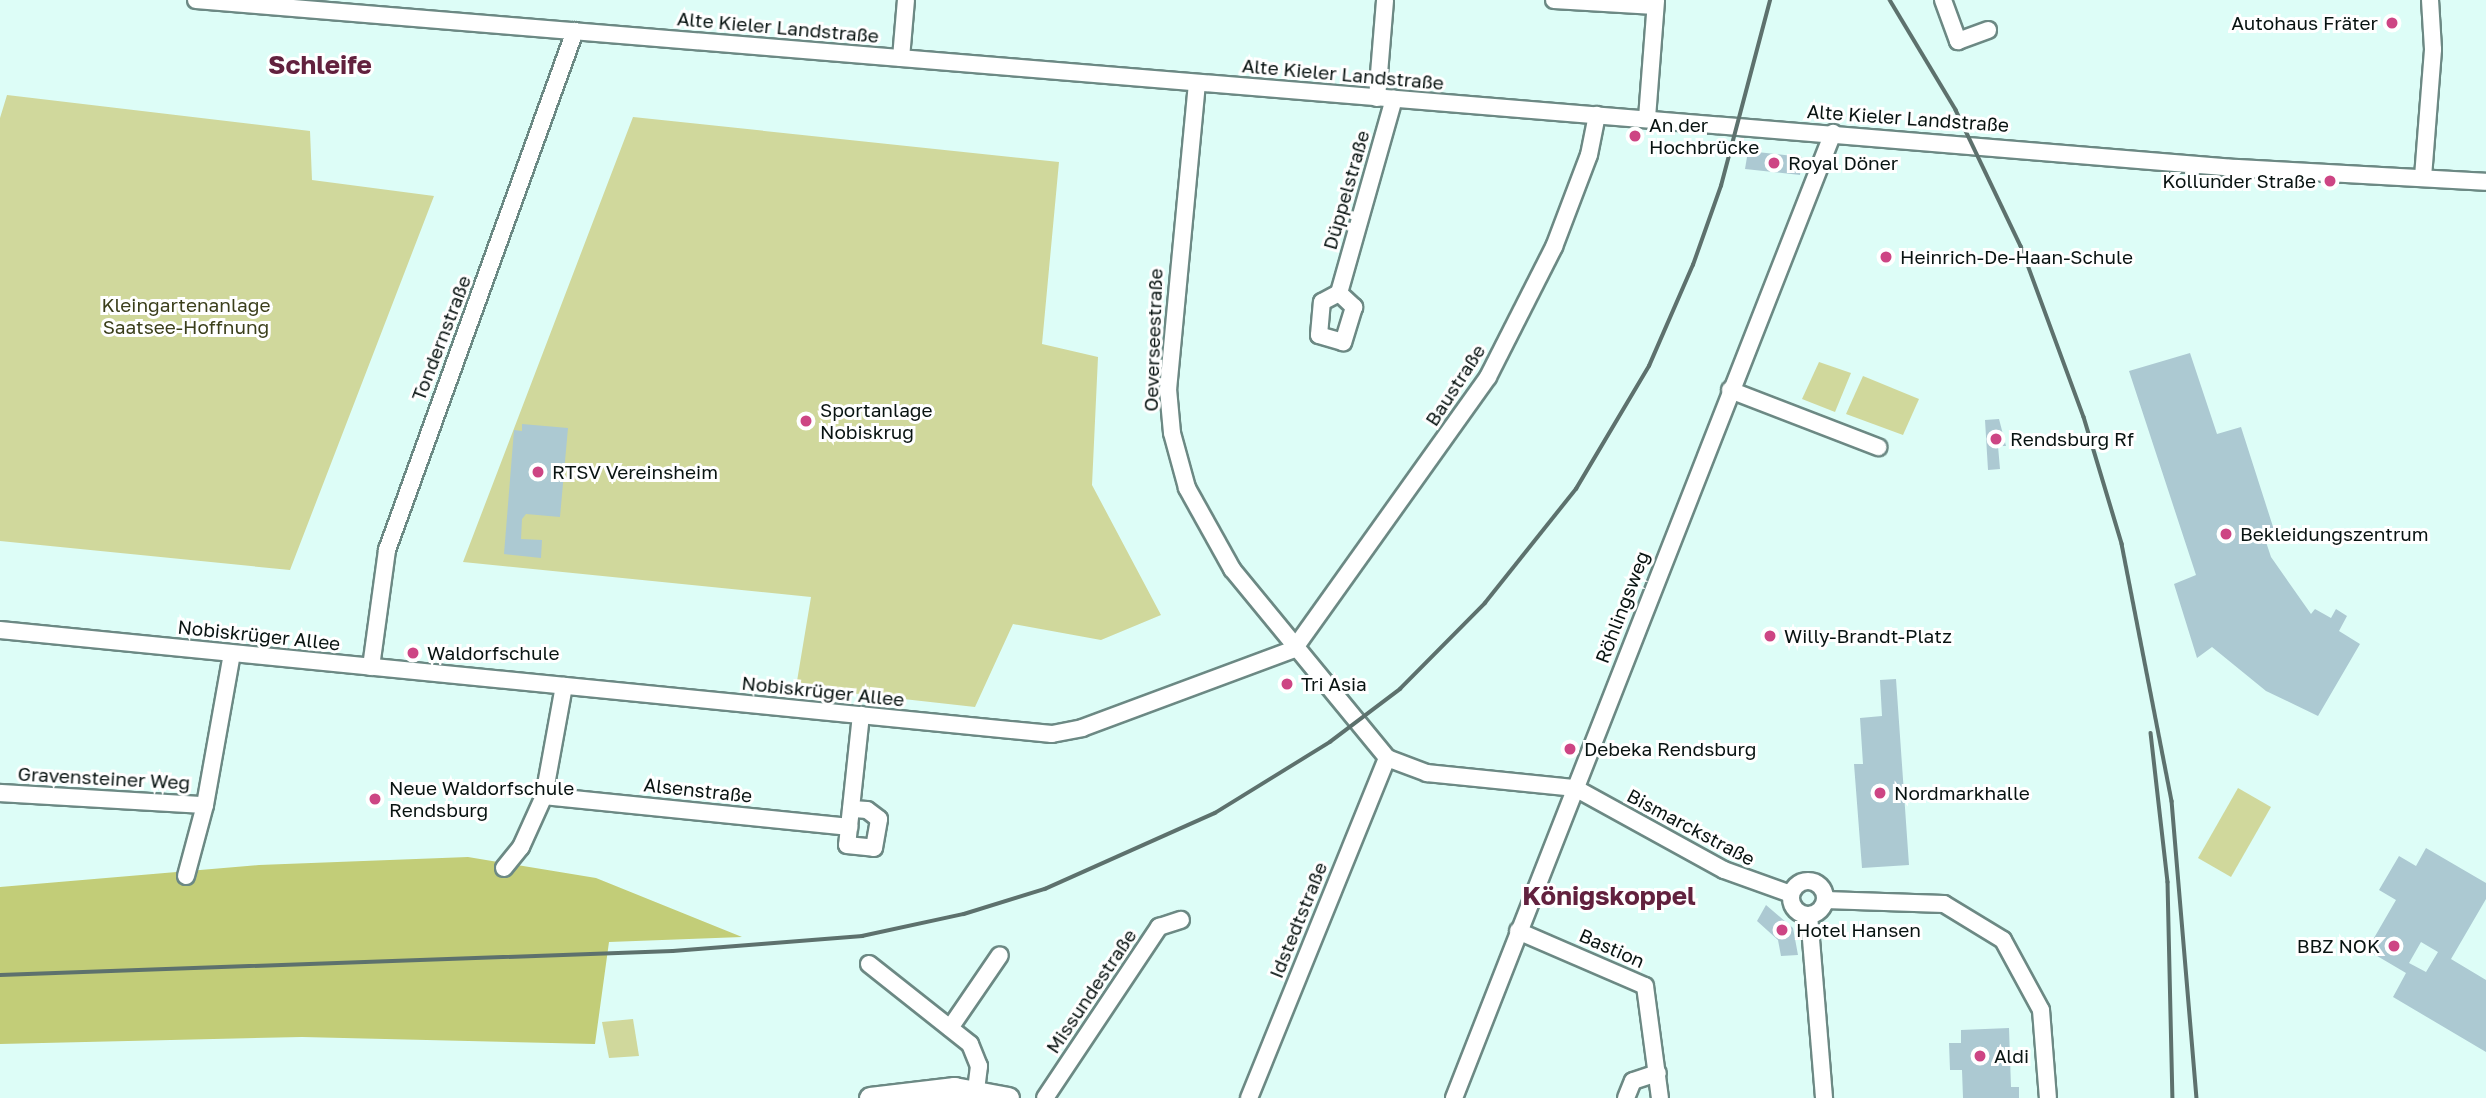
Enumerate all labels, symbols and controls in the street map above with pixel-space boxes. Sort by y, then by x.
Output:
street label: Alte Kieler Landstraße [676,7,880,47]
place label: Autohaus Fräter [2231,12,2378,34]
marker: Autohaus Fräter [2384,15,2400,31]
district label: Schleife [268,49,372,81]
street label: Alte Kieler Landstraße [1241,54,1445,94]
street label: Alte Kieler Landstraße [1806,100,2010,136]
place label: An der Hochbrücke [1649,114,1759,158]
street label: Düppelstraße [1318,128,1374,252]
marker: An der Hochbrücke [1627,128,1643,144]
place label: Royal Döner [1788,152,1898,174]
marker: Royal Döner [1766,155,1782,171]
place label: Kollunder Straße [2162,170,2316,192]
marker: Kollunder Straße [2322,173,2338,189]
place label: Heinrich-De-Haan-Schule [1900,246,2133,268]
marker: Heinrich-De-Haan-Schule [1878,249,1894,265]
street label: Oeverseestraße [1139,268,1167,412]
street label: Tondernstraße [407,272,475,404]
park label: Kleingartenanlage Saatsee-Hoffnung [101,294,271,338]
street label: Baustraße [1420,340,1490,430]
place label: Sportanlage Nobiskrug [820,399,933,443]
marker: Sportanlage Nobiskrug [798,413,814,429]
place label: Rendsburg Rf [2010,428,2134,450]
marker: Rendsburg Rf [1988,431,2004,447]
place label: RTSV Vereinsheim [552,461,718,483]
marker: RTSV Vereinsheim [530,464,546,480]
place label: Bekleidungszentrum [2240,523,2429,545]
marker: Bekleidungszentrum [2218,526,2234,542]
street label: Röhlingsweg [1590,548,1654,666]
street label: Nobiskrüger Allee [176,615,342,655]
place label: Willy-Brandt-Platz [1784,625,1952,647]
marker: Willy-Brandt-Platz [1762,628,1778,644]
place label: Waldorfschule [427,642,559,664]
marker: Waldorfschule [405,645,421,661]
street label: Nobiskrüger Allee [740,671,906,711]
place label: Tri Asia [1301,673,1367,695]
marker: Tri Asia [1279,676,1295,692]
place label: Debeka Rendsburg [1584,738,1756,760]
marker: Debeka Rendsburg [1562,741,1578,757]
street label: Gravensteiner Weg [17,762,191,794]
street label: Alsenstraße [643,773,753,807]
place label: Neue Waldorfschule Rendsburg [389,777,574,821]
place label: Nordmarkhalle [1894,782,2030,804]
street label: Bismarckstraße [1623,784,1759,870]
marker: Nordmarkhalle [1872,785,1888,801]
marker: Neue Waldorfschule Rendsburg [367,791,383,807]
street label: Idstedtstraße [1264,859,1332,981]
district label: Königskoppel [1522,880,1696,912]
place label: Hotel Hansen [1796,919,1921,941]
marker: Hotel Hansen [1774,922,1790,938]
street label: Bastion [1576,923,1648,973]
street label: Missundestraße [1041,924,1141,1058]
place label: BBZ NOK [2297,935,2380,957]
marker: BBZ NOK [2386,938,2402,954]
place label: Aldi [1994,1045,2029,1067]
marker: Aldi [1972,1048,1988,1064]

